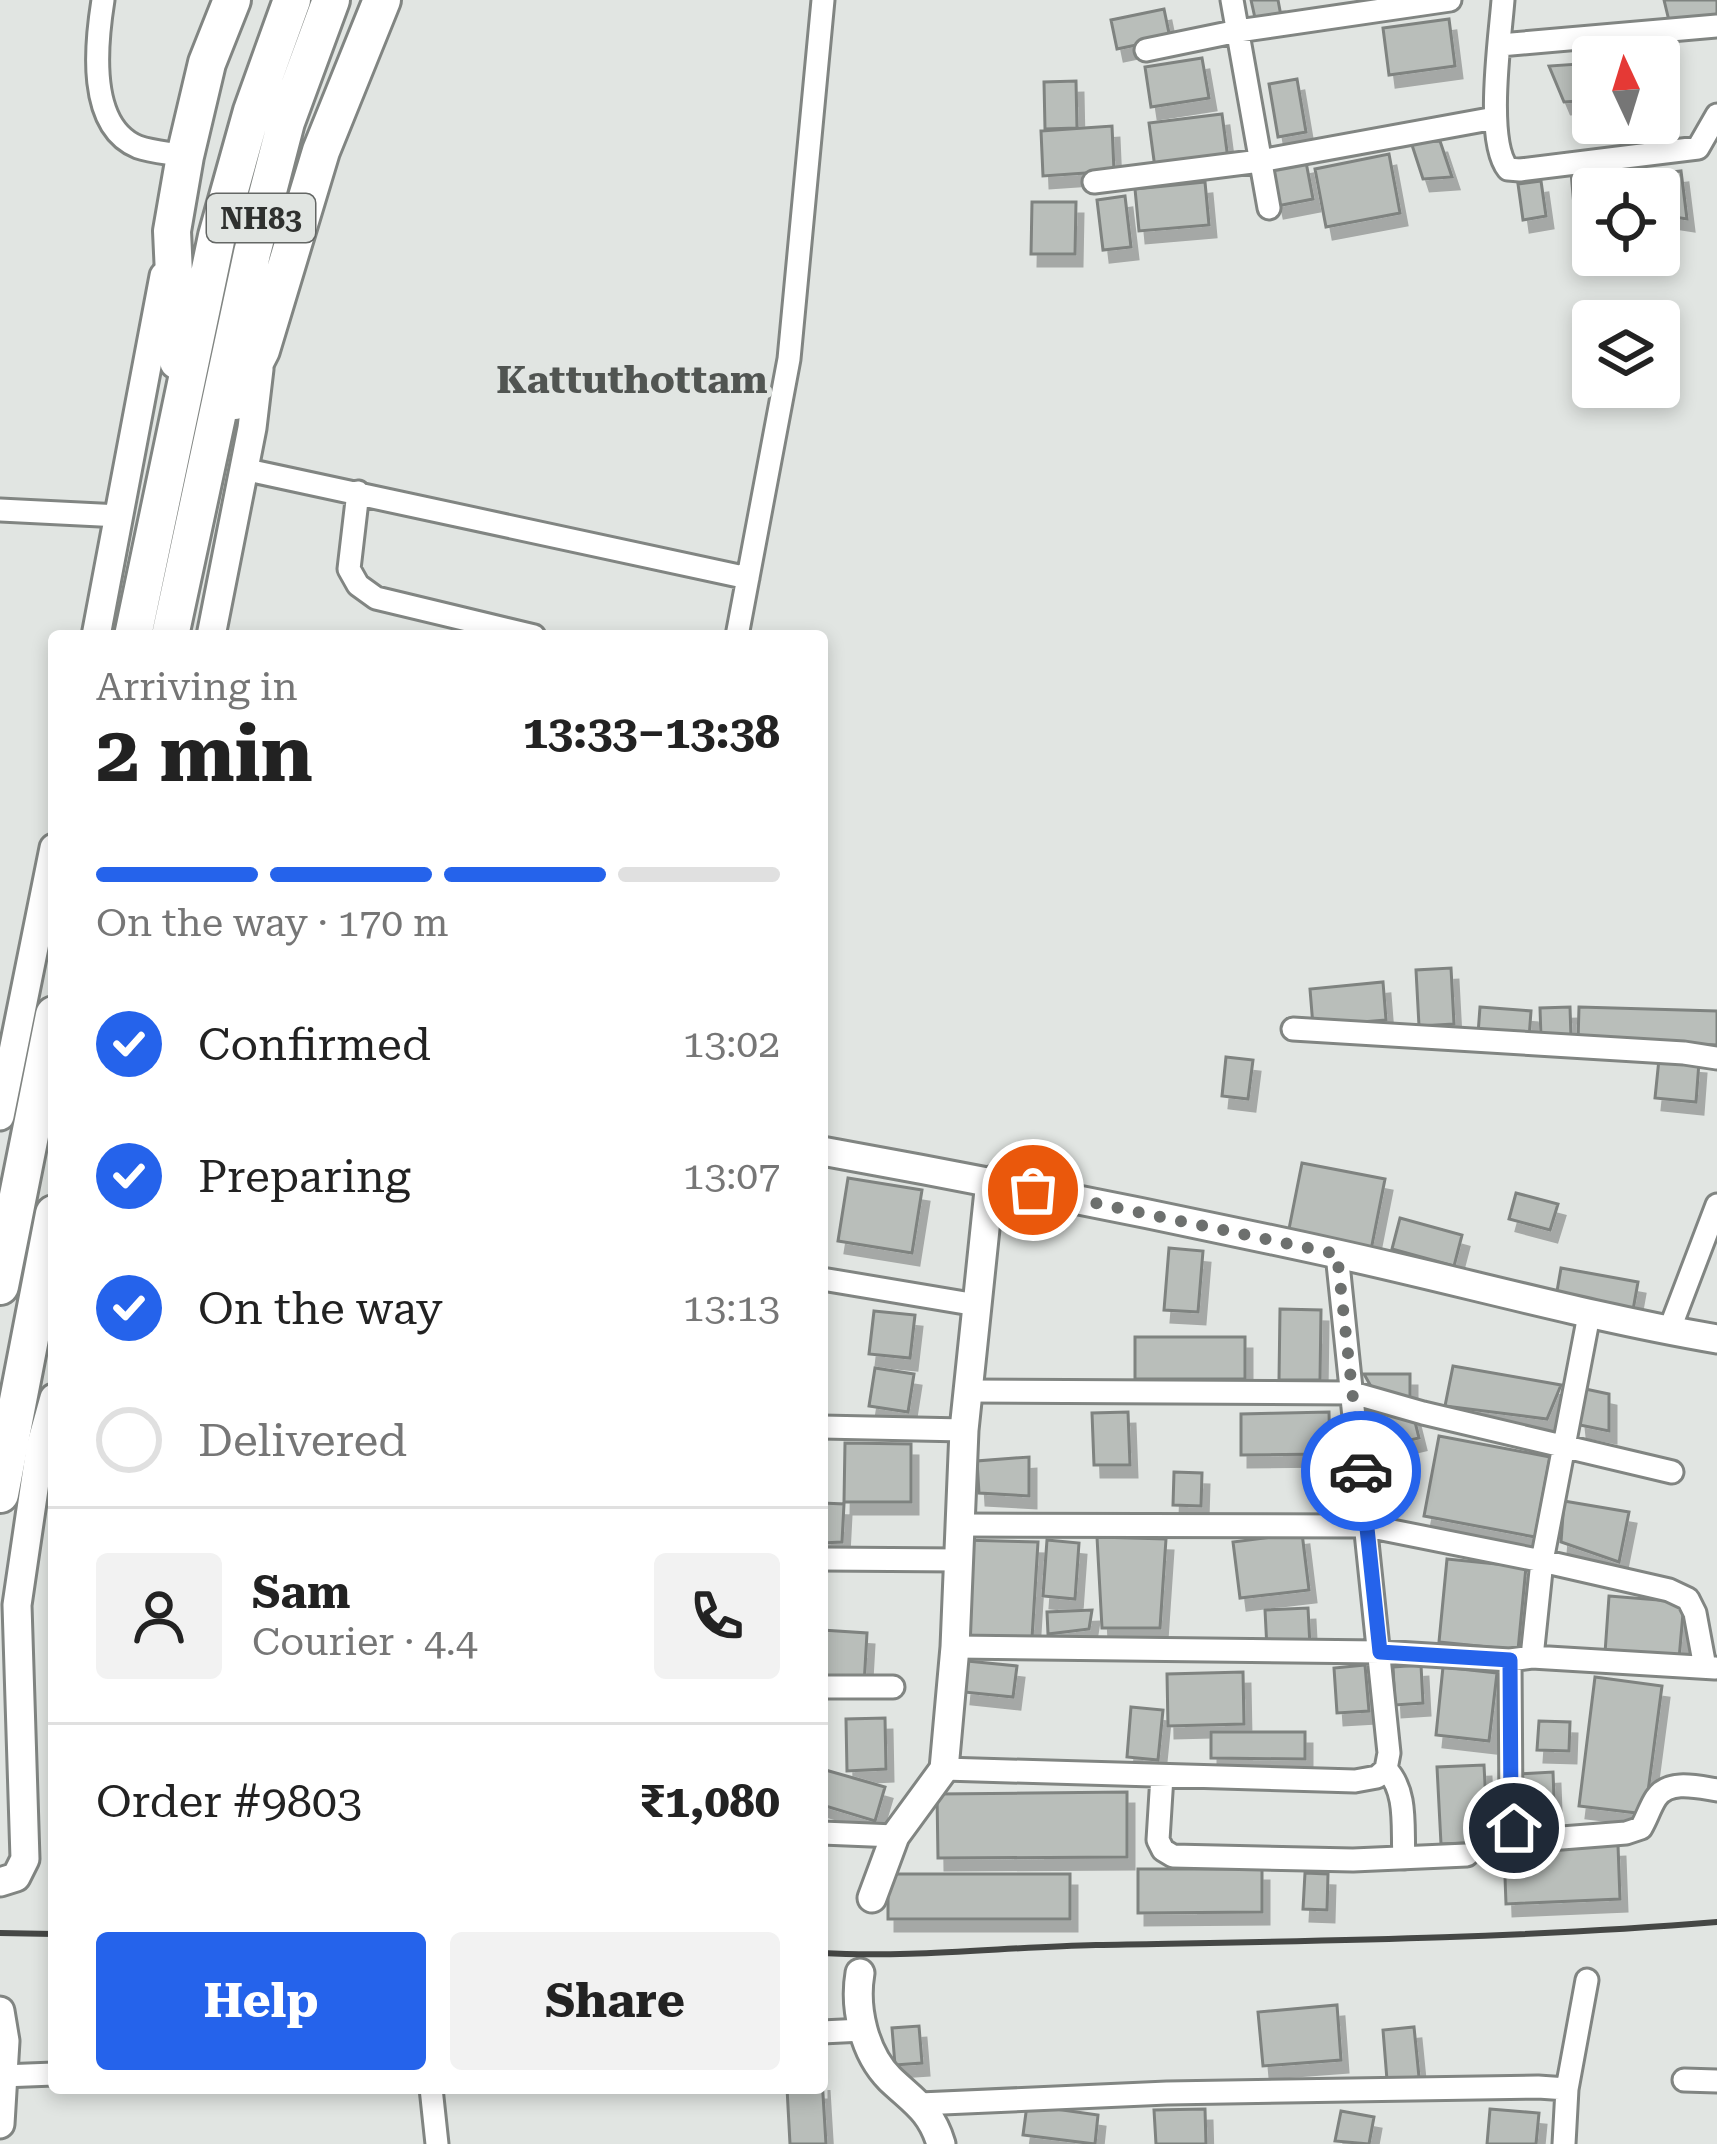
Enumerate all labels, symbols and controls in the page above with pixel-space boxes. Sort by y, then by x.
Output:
north arrow [1572,36,1680,144]
map controls [1572,36,1680,408]
button: locate [1572,168,1680,276]
road number: NH83 [207,194,315,242]
button: layers [1572,300,1680,408]
district label: Kattuthottam [496,357,768,403]
text: Arriving in [96,664,298,710]
text: 13:33–13:38 [523,706,780,759]
text: 2 min [96,709,313,800]
text: On the way · 170 m [96,900,448,946]
icon: check [96,1011,162,1077]
text: Confirmed [198,1018,431,1071]
text: 13:02 [683,1021,780,1067]
pin [982,1139,1084,1241]
icon: check [96,1143,162,1209]
text: Preparing [198,1150,411,1203]
text: 13:07 [683,1153,780,1199]
icon: bag [1000,1157,1066,1223]
icon: check [96,1275,162,1341]
text: On the way [198,1282,443,1335]
text: 13:13 [683,1285,780,1331]
courier [1301,1411,1421,1531]
text: Delivered [198,1414,407,1467]
icon: car [1328,1438,1394,1504]
button: person [96,1553,222,1679]
button: phone [654,1553,780,1679]
text: Sam [252,1566,350,1619]
text: Courier · 4.4 [252,1619,478,1665]
text: Order #9803 [96,1775,362,1828]
text: ₹1,080 [639,1775,780,1828]
pin [1463,1777,1565,1879]
icon: home [1481,1795,1547,1861]
button: Help [96,1932,426,2070]
button: Share [450,1932,780,2070]

